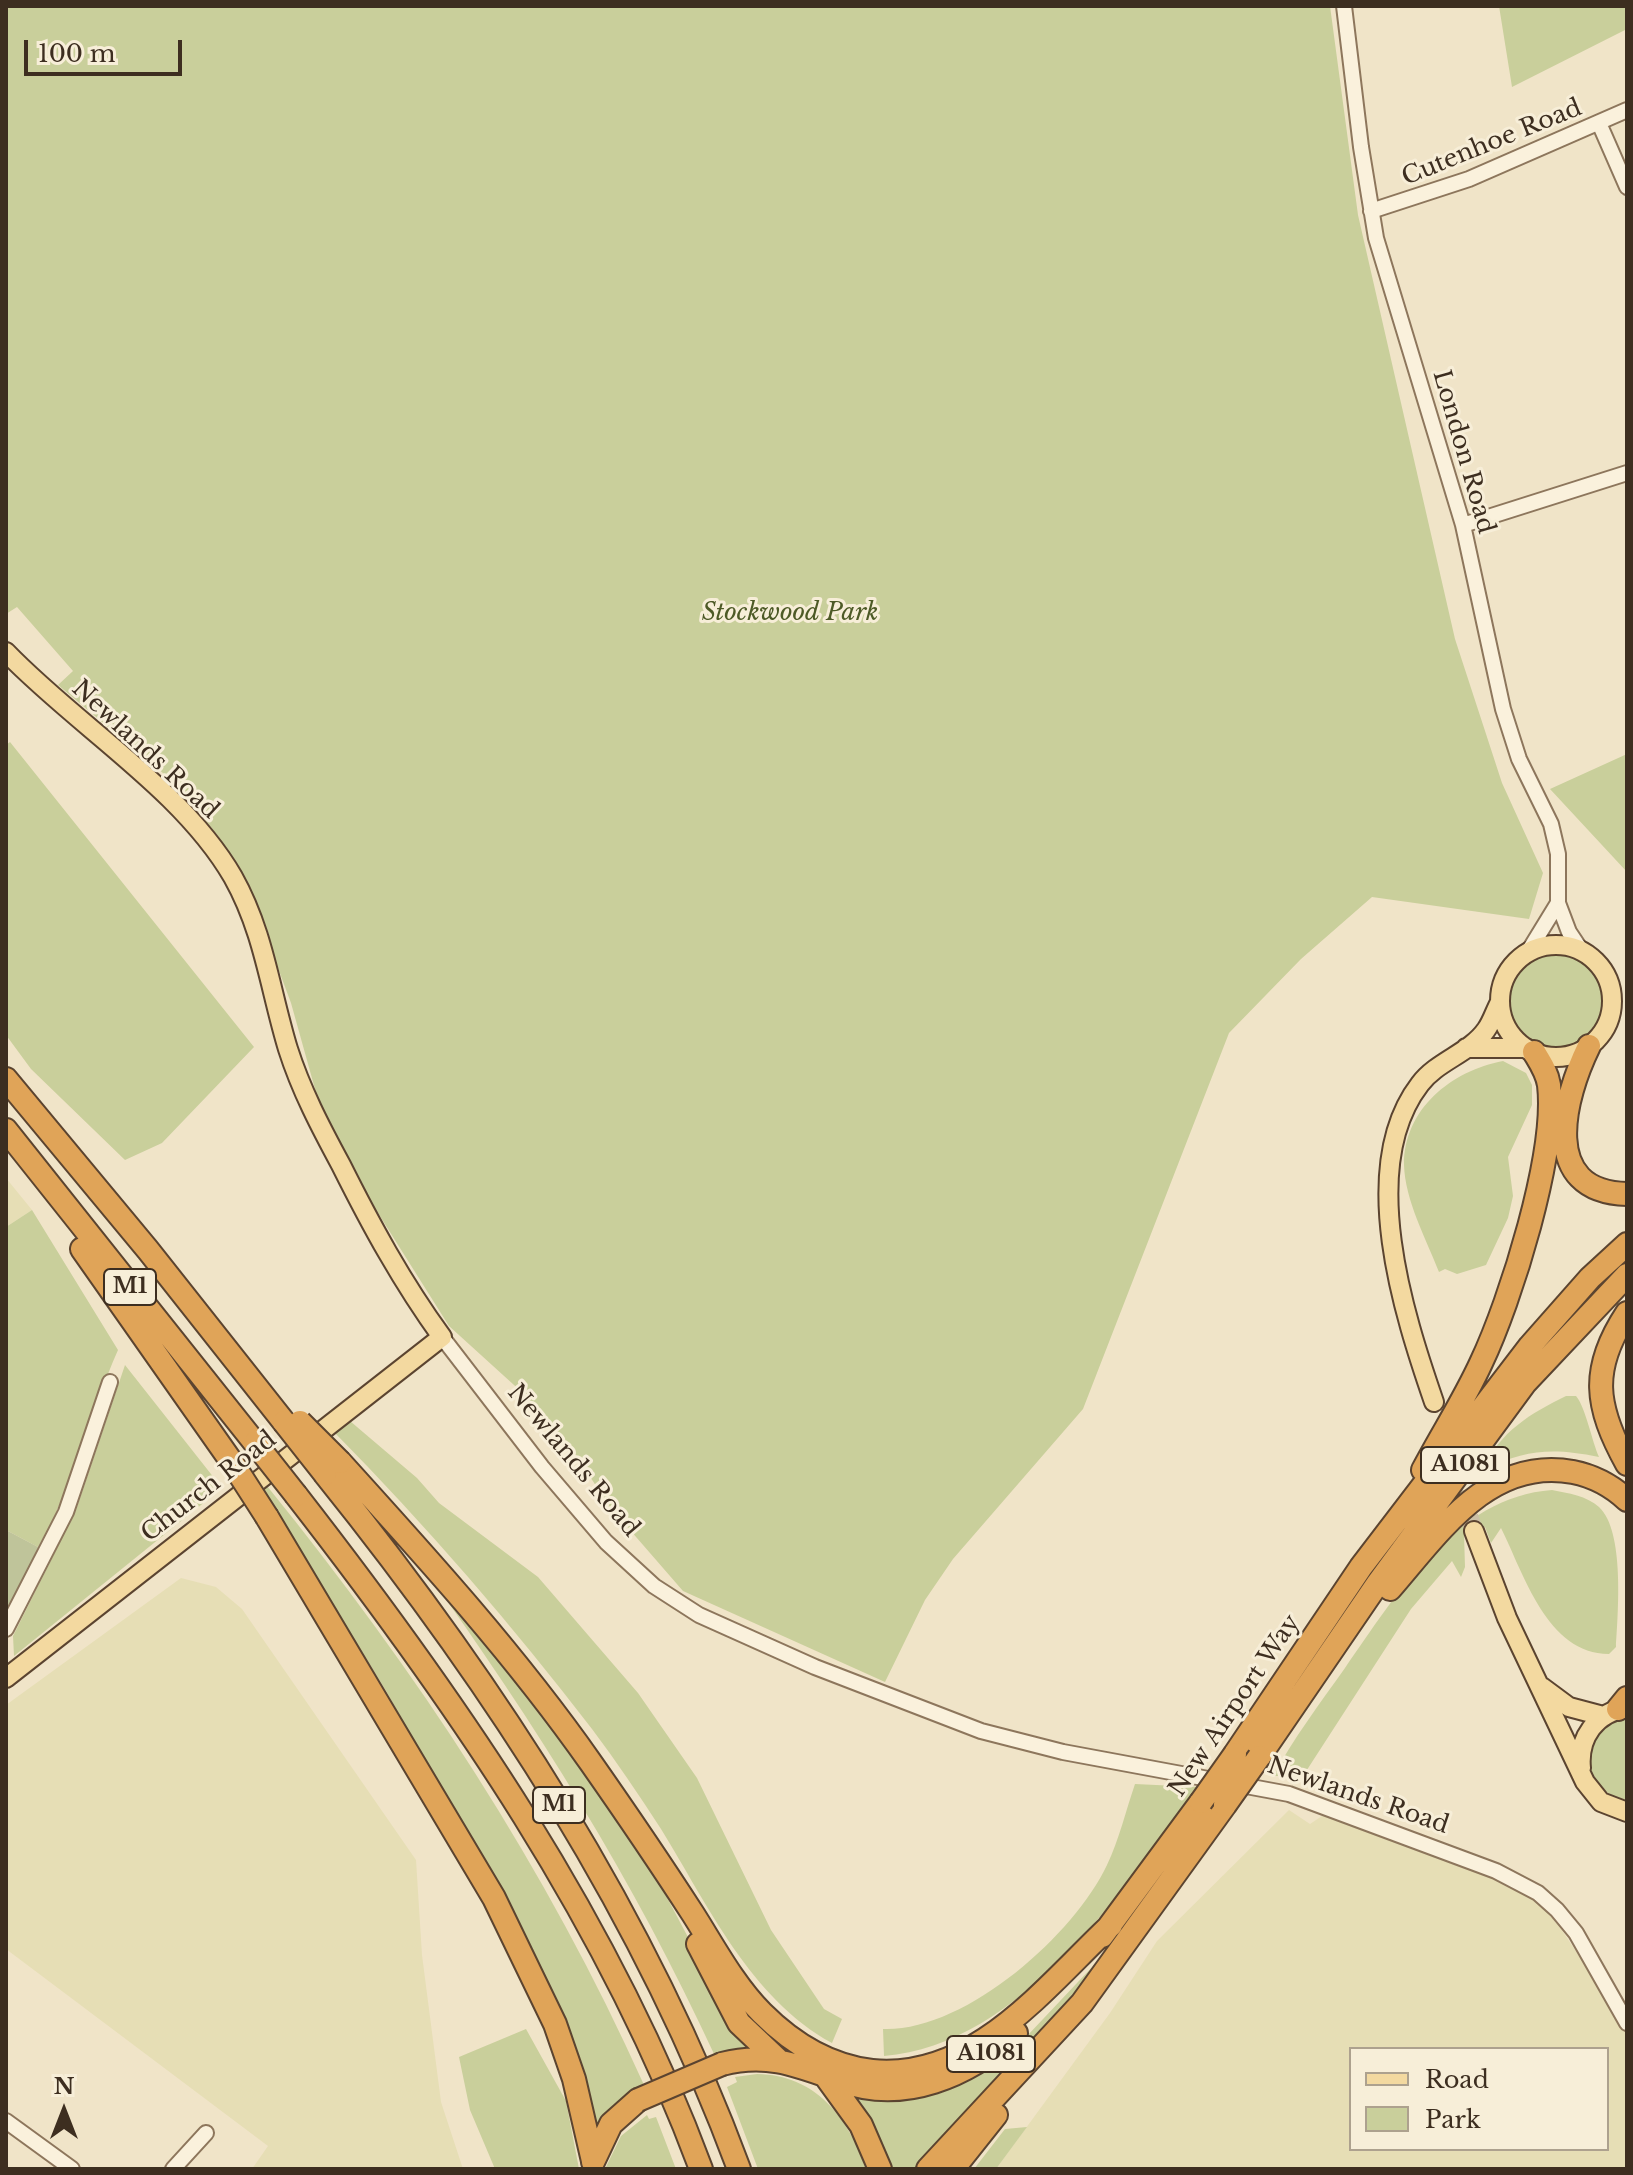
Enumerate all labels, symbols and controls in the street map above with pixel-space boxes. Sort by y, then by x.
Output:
scale bar [28,24,186,74]
text: 100 m [38,39,116,68]
street label: Cutenhoe Road [1398,94,1586,192]
street label: London Road [1426,367,1500,537]
park label: Stockwood Park [702,599,878,627]
street label: Newlands Road [66,675,224,825]
road number: M1 [104,1269,156,1305]
street label: Newlands Road [501,1379,645,1543]
street label: Church Road [136,1425,282,1549]
road number: A1081 [1421,1447,1509,1483]
street label: New Airport Way [1163,1609,1307,1803]
street label: Newlands Road [1263,1751,1453,1841]
road number: M1 [533,1787,585,1823]
road number: A1081 [947,2036,1035,2072]
legend [1349,2047,1609,2151]
text: Road [1425,2065,1489,2094]
north arrow [24,2071,104,2151]
text: N [54,2073,74,2100]
text: Park [1425,2105,1481,2134]

